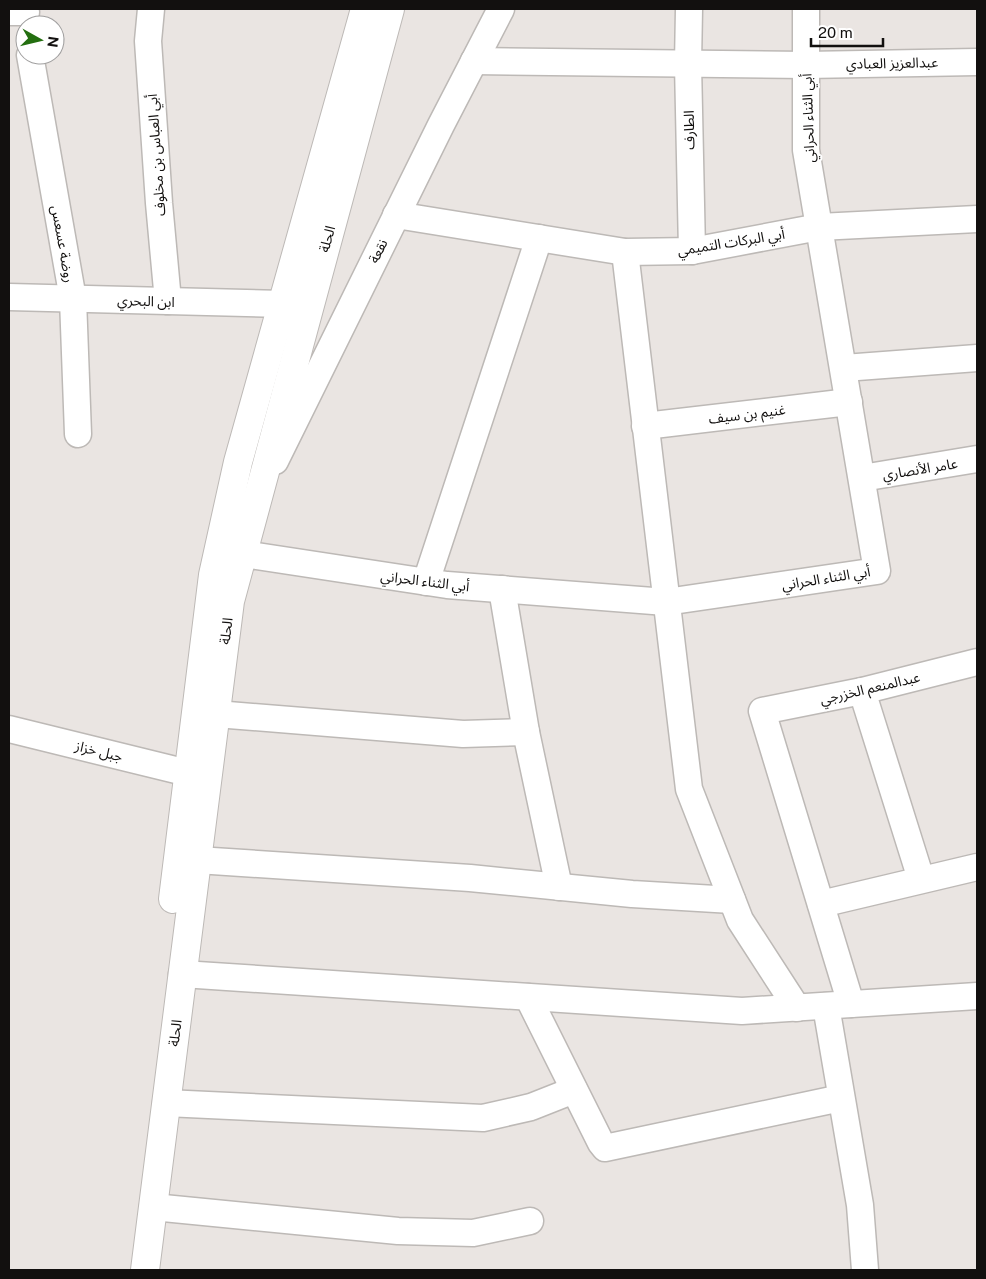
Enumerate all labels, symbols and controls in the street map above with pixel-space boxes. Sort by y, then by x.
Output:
north arrow [15,15,65,65]
scale bar [811,15,884,47]
text: 20 m [818,24,853,41]
text: N [44,35,62,48]
street label: عبدالعزيز العبادي [846,54,938,75]
street label: أبي الثناء الحراني [798,72,821,163]
street label: أبي العباس بن مخلوف [143,93,171,217]
street label: الطارف [681,110,698,150]
street label: روضة عسعس [47,204,78,284]
street label: الحلة [316,224,338,254]
street label: أبي البركات التميمي [676,225,787,262]
street label: نقعة [365,236,391,266]
street label: ابن البحري [117,292,175,313]
street label: غنيم بن سيف [708,401,787,430]
street label: عامر الأنصاري [881,455,959,486]
street label: أبي الثناء الحراني [780,562,872,596]
street label: أبي الثناء الحراني [379,567,471,598]
street label: الحلة [216,617,236,645]
street label: عبدالمنعم الخزرجي [818,669,922,710]
street label: جبل خزاز [72,737,125,766]
street label: الحلة [165,1019,185,1047]

